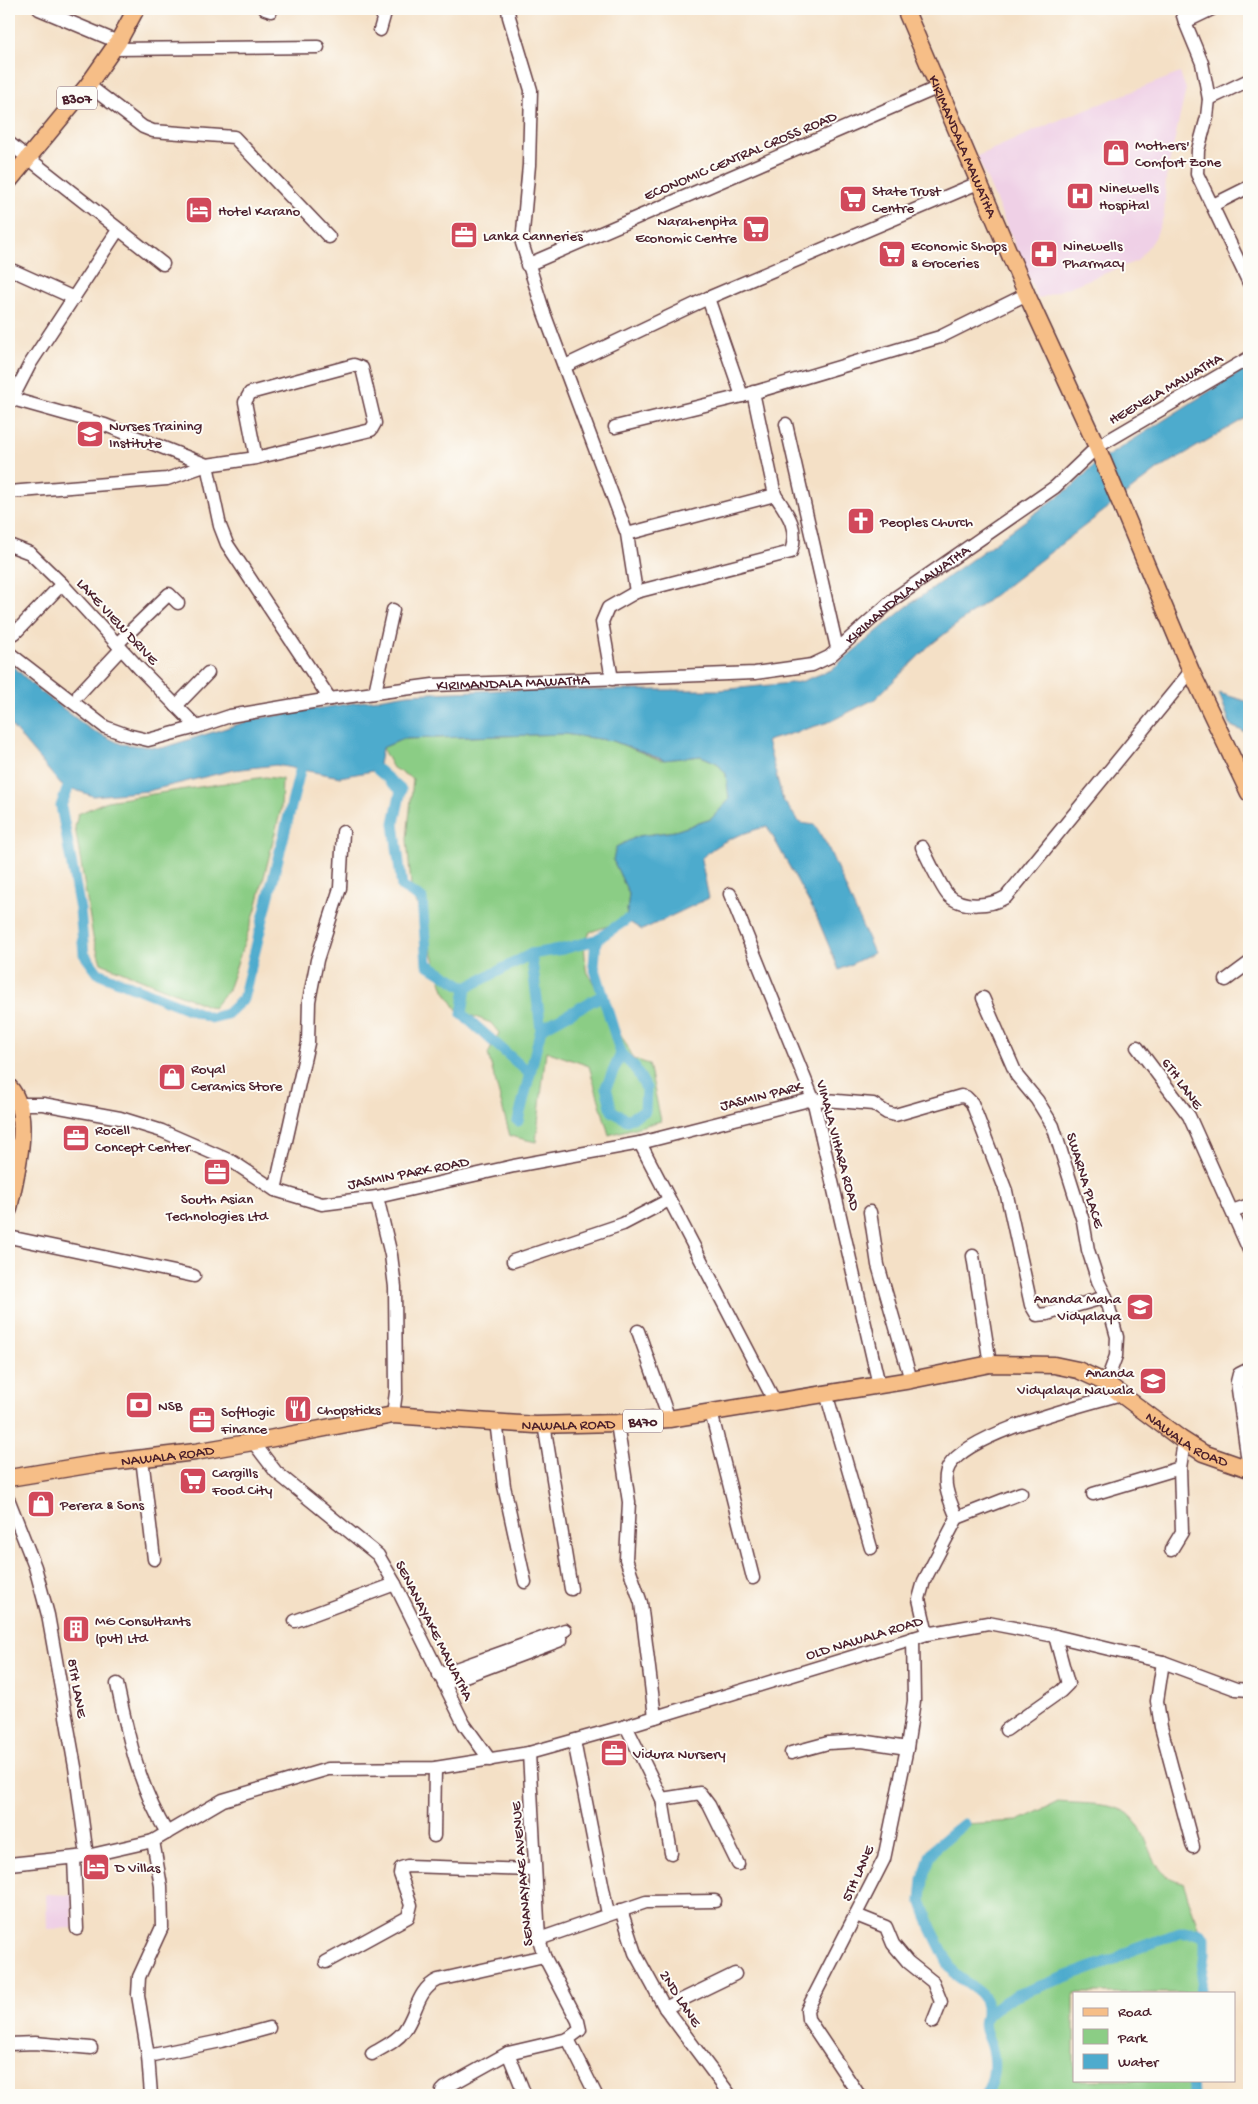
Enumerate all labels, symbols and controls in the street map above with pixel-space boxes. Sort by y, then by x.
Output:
street label: KIRIMANDALA MAWATHA [923,73,1000,222]
road number: B307 [57,86,97,110]
street label: ECONOMIC CENTRAL CROSS ROAD [642,108,840,206]
place label: Mothers' Comfort Zone [1135,137,1222,172]
shop icon: Mothers' Comfort Zone [1101,138,1131,168]
place label: Ninewells Hospital [1099,180,1159,215]
hospital icon: Ninewells Hospital [1065,181,1095,211]
place label: State Trust Centre [872,183,942,218]
supermarket icon: State Trust Centre [838,184,868,214]
hotel icon: Hotel Karano [184,195,214,225]
place label: Hotel Karano [218,203,300,221]
place label: Narahenpita Economic Centre [635,213,738,248]
supermarket icon: Narahenpita Economic Centre [741,214,771,244]
office icon: Lanka Canneries [449,220,479,250]
place label: Lanka Canneries [483,228,583,246]
place label: Economic Shops & Groceries [911,238,1007,273]
place label: Ninewells Pharmacy [1062,238,1125,273]
supermarket icon: Economic Shops & Groceries [877,239,907,269]
pharmacy icon: Ninewells Pharmacy [1029,239,1059,269]
street label: HEENELA MAWATHA [1106,349,1227,430]
place label: Nurses Training Institute [109,418,202,453]
school or university icon: Nurses Training Institute [75,419,105,449]
church icon: Peoples Church [846,506,876,536]
place label: Peoples Church [879,514,973,532]
street label: KIRIMANDALA MAWATHA [842,541,975,649]
street label: LAKE VIEW DRIVE [72,575,162,670]
street label: KIRIMANDALA MAWATHA [436,672,591,696]
street label: 6TH LANE [1157,1055,1206,1114]
place label: Royal Ceramics Store [191,1061,283,1096]
shop icon: Royal Ceramics Store [157,1062,187,1092]
street label: VIMALA VIHARA ROAD [811,1077,863,1213]
street label: JASMIN PARK [718,1078,806,1116]
place label: Rocell Concept Center [95,1122,192,1157]
office icon: Rocell Concept Center [61,1123,91,1153]
street label: SWARNA PLACE [1061,1131,1107,1231]
street label: JASMIN PARK ROAD [346,1153,471,1195]
office icon: South Asian Technologies Ltd [202,1157,232,1187]
place label: South Asian Technologies Ltd [165,1191,269,1226]
place label: Ananda Maha Vidyalaya [1034,1291,1122,1326]
school or university icon: Ananda Maha Vidyalaya [1125,1292,1155,1322]
place label: Ananda Vidyalaya Nawala [1016,1365,1135,1400]
school or university icon: Ananda Vidyalaya Nawala [1138,1366,1168,1396]
bank icon: NSB [124,1390,154,1420]
restaurant icon: Chopsticks [283,1394,313,1424]
place label: NSB [158,1398,183,1416]
place label: Chopsticks [317,1402,381,1420]
place label: Softlogic Finance [220,1404,275,1439]
office icon: Softlogic Finance [187,1405,217,1435]
street label: NAWALA ROAD [1141,1409,1230,1472]
road number: B470 [623,1410,663,1432]
street label: NAWALA ROAD [521,1416,616,1436]
street label: NAWALA ROAD [120,1442,216,1472]
place label: Cargills Food City [211,1465,273,1500]
supermarket icon: Cargills Food City [178,1466,208,1496]
shop icon: Perera & Sons [26,1489,56,1519]
place label: Perera & Sons [59,1497,145,1515]
street label: SENANAYAKE MAWATHA [390,1558,477,1705]
street label: OLD NAWALA ROAD [804,1612,926,1665]
place label: MG Consultants (pvt) Ltd [95,1613,191,1648]
building icon: MG Consultants (pvt) Ltd [61,1614,91,1644]
street label: 8TH LANE [62,1657,90,1720]
office icon: Vidura Nursery [599,1738,629,1768]
place label: Vidura Nursery [632,1746,726,1764]
street label: SENANAYAKE AVENUE [508,1800,538,1947]
street label: 5TH LANE [839,1842,879,1905]
hotel icon: D Villas [81,1852,111,1882]
place label: D Villas [114,1860,161,1878]
street label: 2ND LANE [654,1967,705,2031]
legend [1073,1992,1236,2082]
text: Road [1118,2004,1152,2022]
text: Park [1117,2030,1148,2048]
text: Water [1118,2054,1160,2072]

